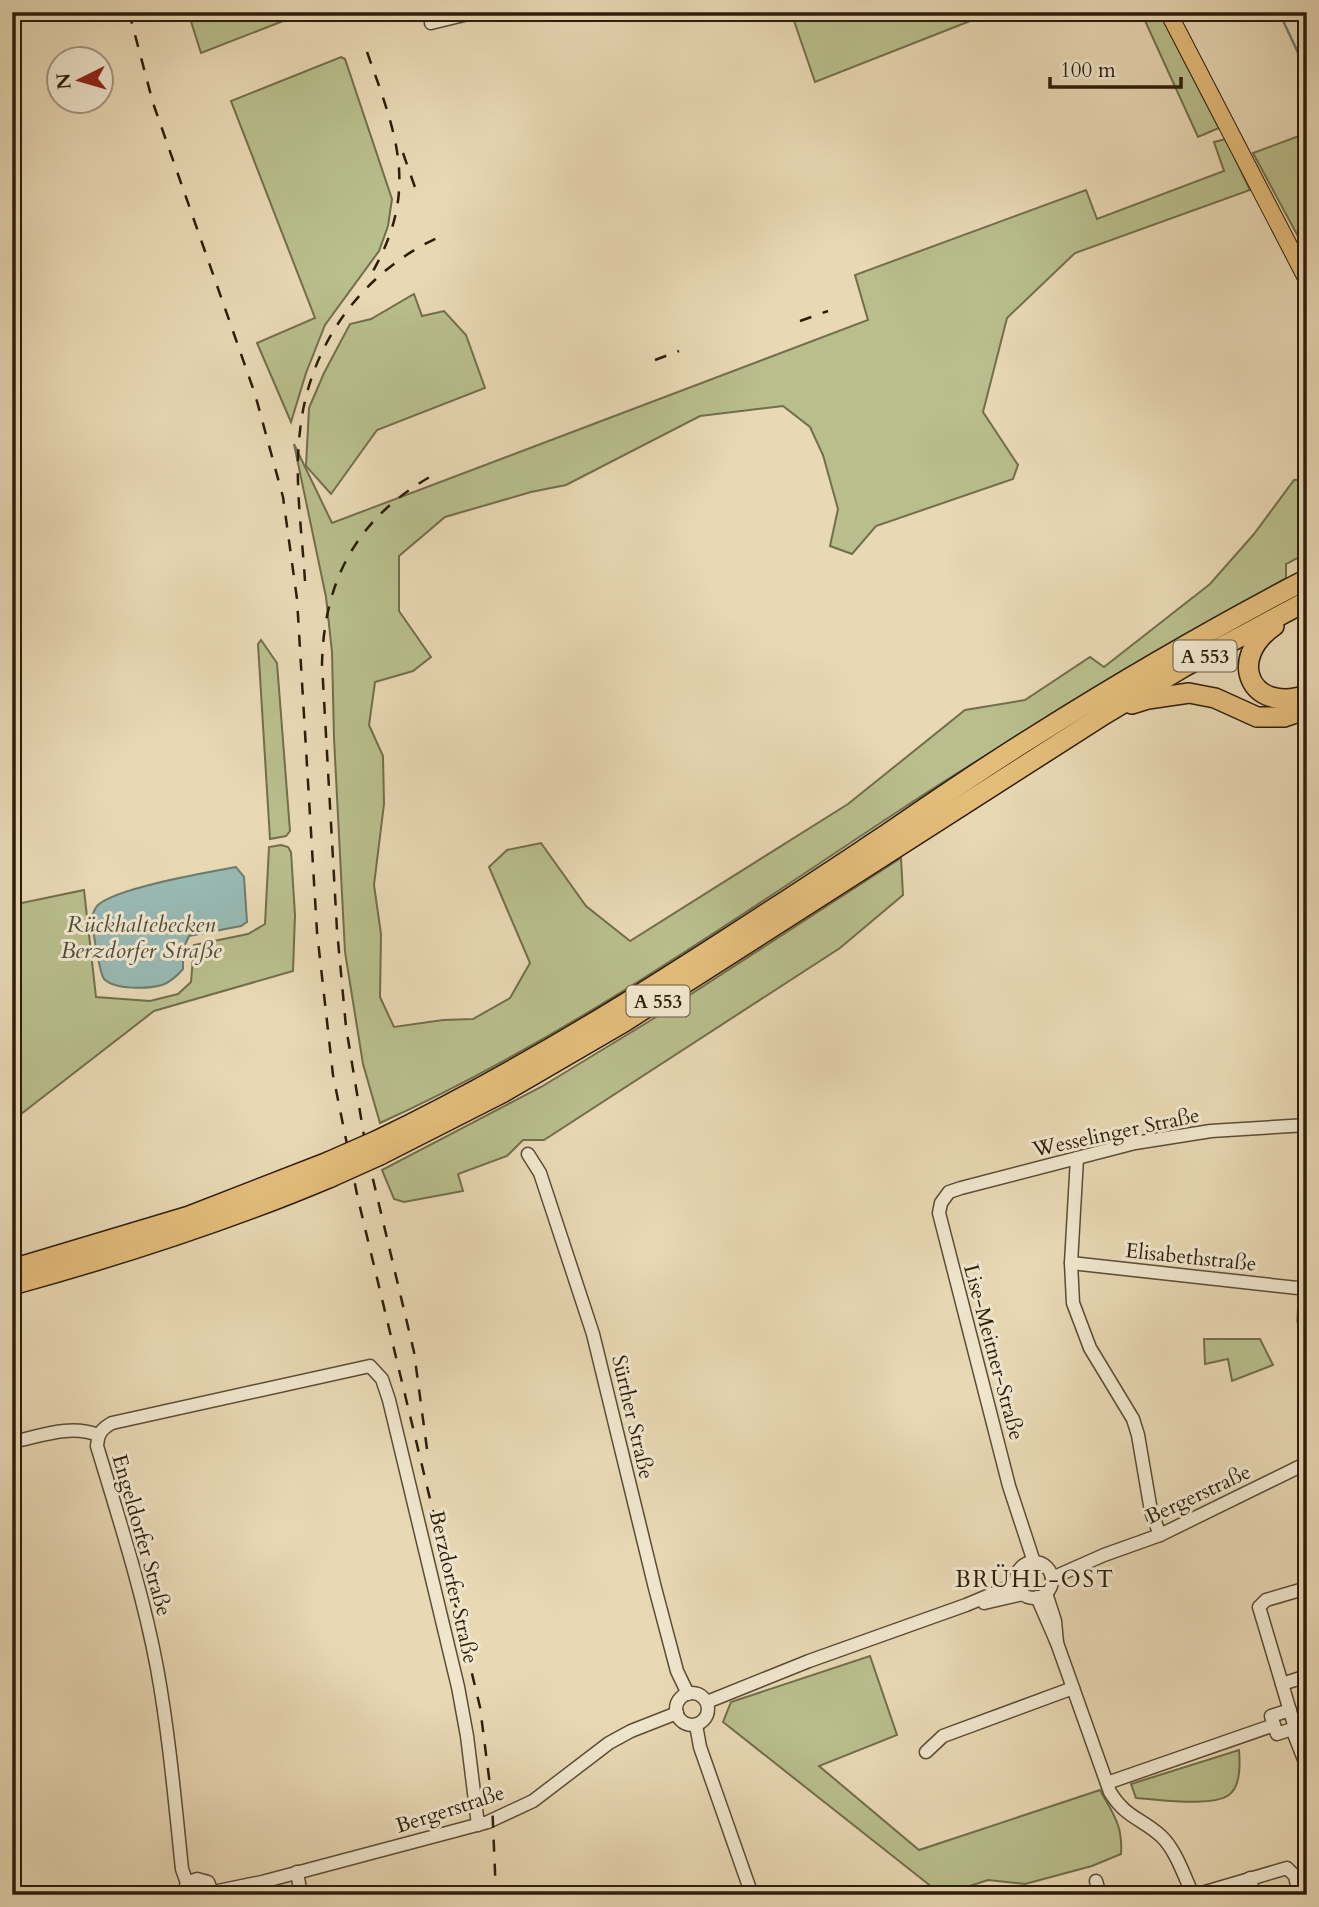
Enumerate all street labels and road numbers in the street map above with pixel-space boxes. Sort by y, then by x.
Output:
road number: A 553 [1174,640,1236,671]
road number: A 553 [626,986,690,1016]
street label: Wesselinger Straße [1029,1101,1202,1165]
street label: Elisabethstraße [1124,1236,1258,1279]
street label: Lise-Meitner-Straße [956,1261,1031,1443]
street label: Sürther Straße [604,1352,661,1482]
street label: Engeldorfer Straße [105,1451,178,1619]
street label: Bergerstraße [1141,1457,1255,1531]
street label: Berzdorfer Straße [422,1508,485,1666]
street label: Bergerstraße [392,1778,508,1841]

